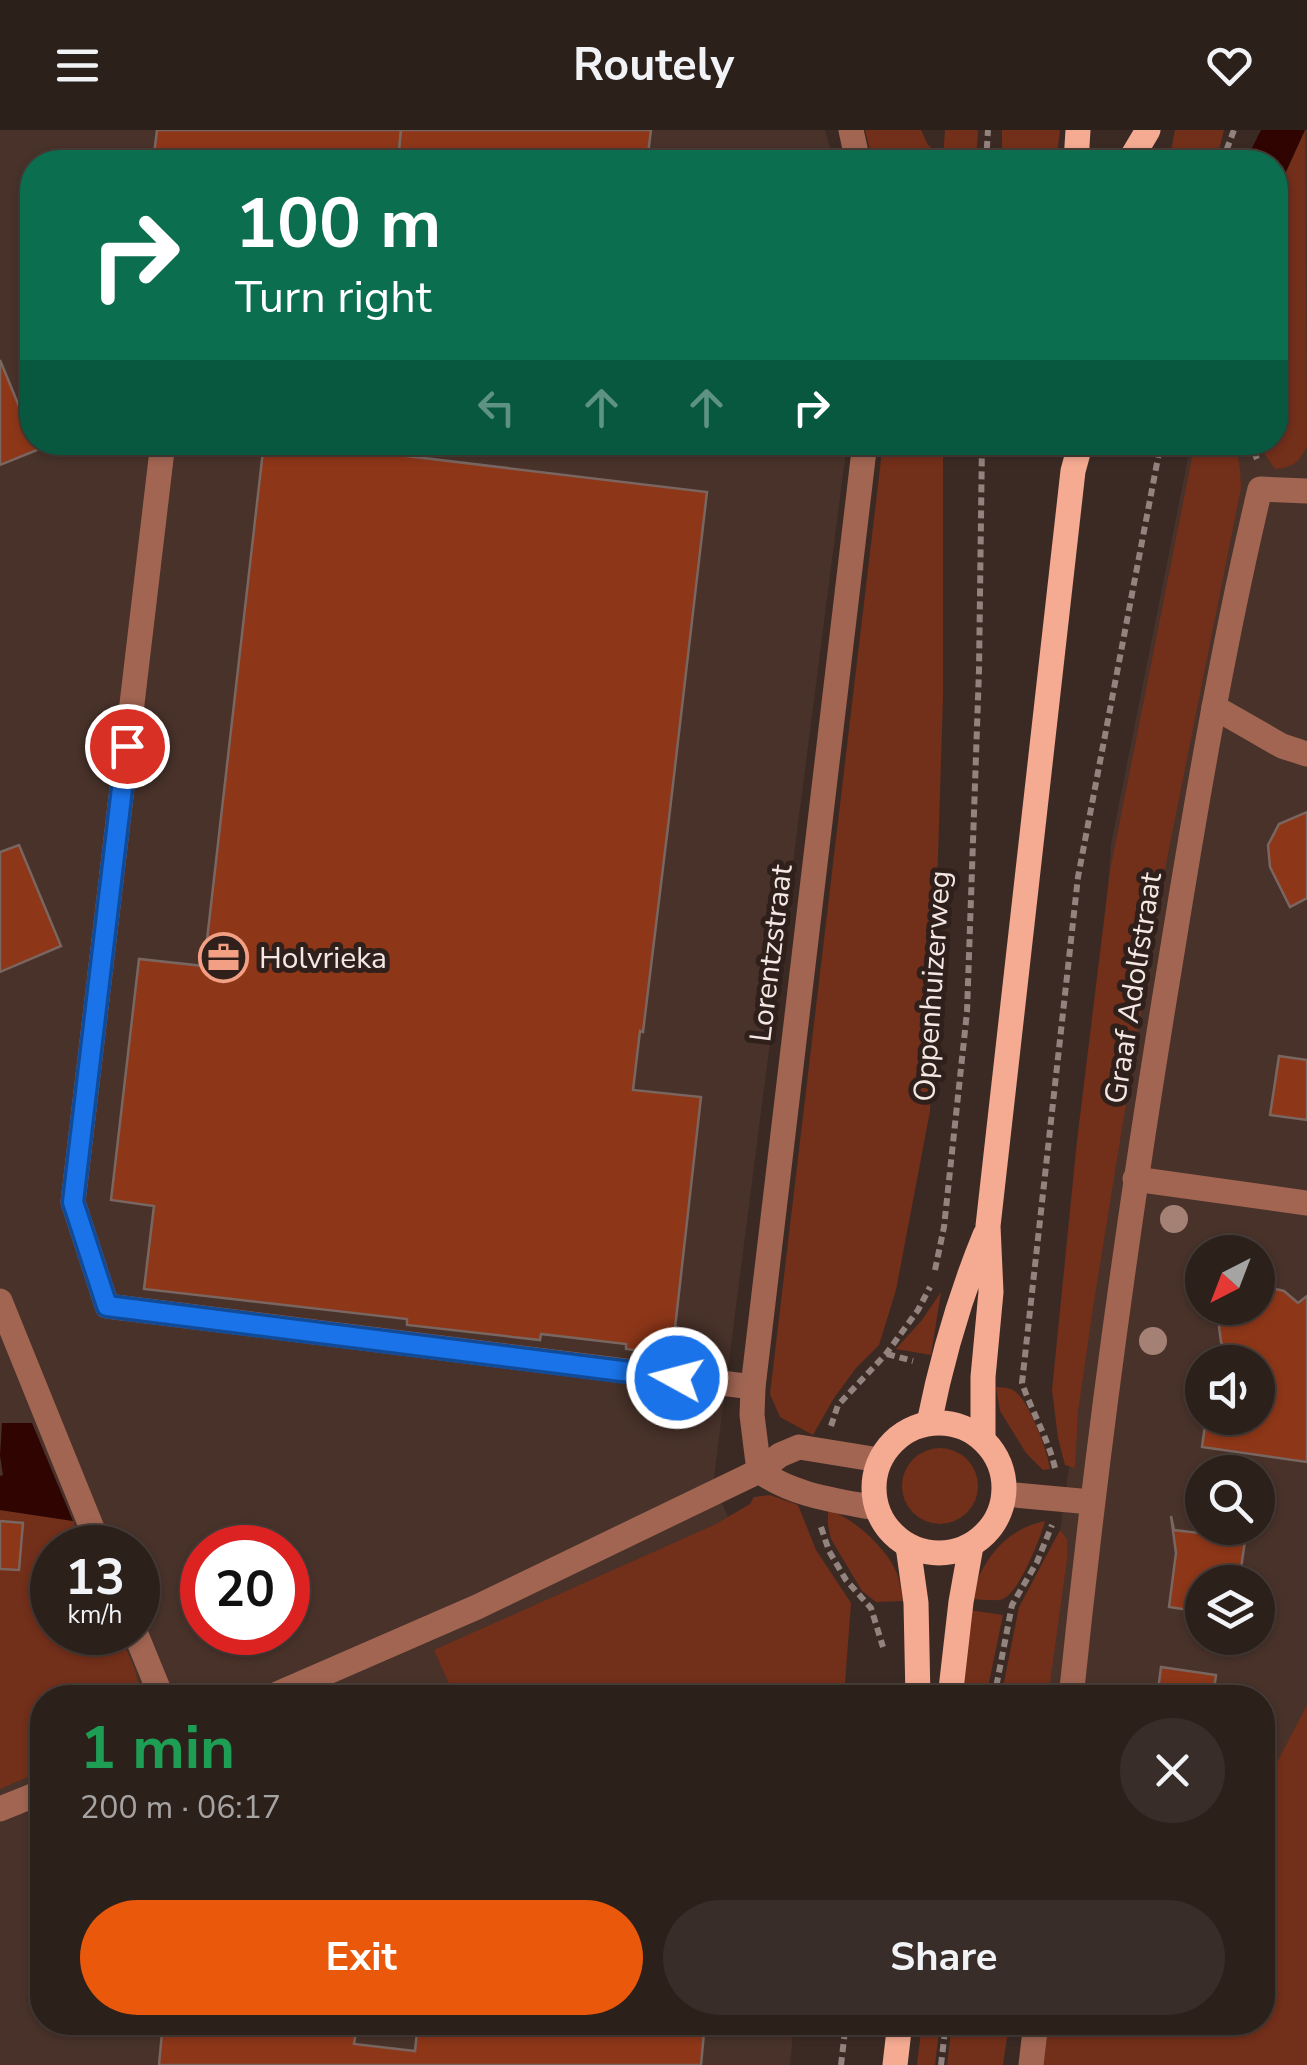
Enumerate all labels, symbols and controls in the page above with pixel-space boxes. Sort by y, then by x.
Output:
text: Routely [573,35,734,96]
icon: menu [50,38,105,93]
icon: heart [1202,38,1257,93]
text: 100 m [235,176,441,272]
icon: right [70,190,200,320]
text: Turn right [235,267,432,328]
icon: left [469,380,524,435]
icon: ahead [574,380,629,435]
icon: ahead [679,380,734,435]
icon: right [784,380,839,435]
pin [85,704,170,789]
icon: arrive [100,719,155,774]
street label: Lorentzstraat [740,862,803,1044]
street label: Oppenhuizerweg [904,869,961,1103]
street label: Graaf Adolfstraat [1095,869,1172,1107]
office icon: Holvrieka [198,932,250,984]
place label: Holvrieka [259,938,387,979]
north arrow [1185,1235,1275,1325]
map controls [1185,1235,1275,1655]
position arrow [625,1326,729,1430]
button: sound [1185,1345,1275,1435]
button: search [1185,1455,1275,1545]
speed limit sign: 20 [180,1525,310,1655]
text: 13 [65,1543,125,1612]
button: layers [1185,1565,1275,1655]
text: km/h [67,1598,123,1632]
text: 1 min [80,1707,235,1789]
button: close [1120,1718,1225,1823]
text: 200 m · 06:17 [80,1786,281,1829]
button: Exit [80,1900,643,2015]
button: Share [663,1900,1225,2015]

